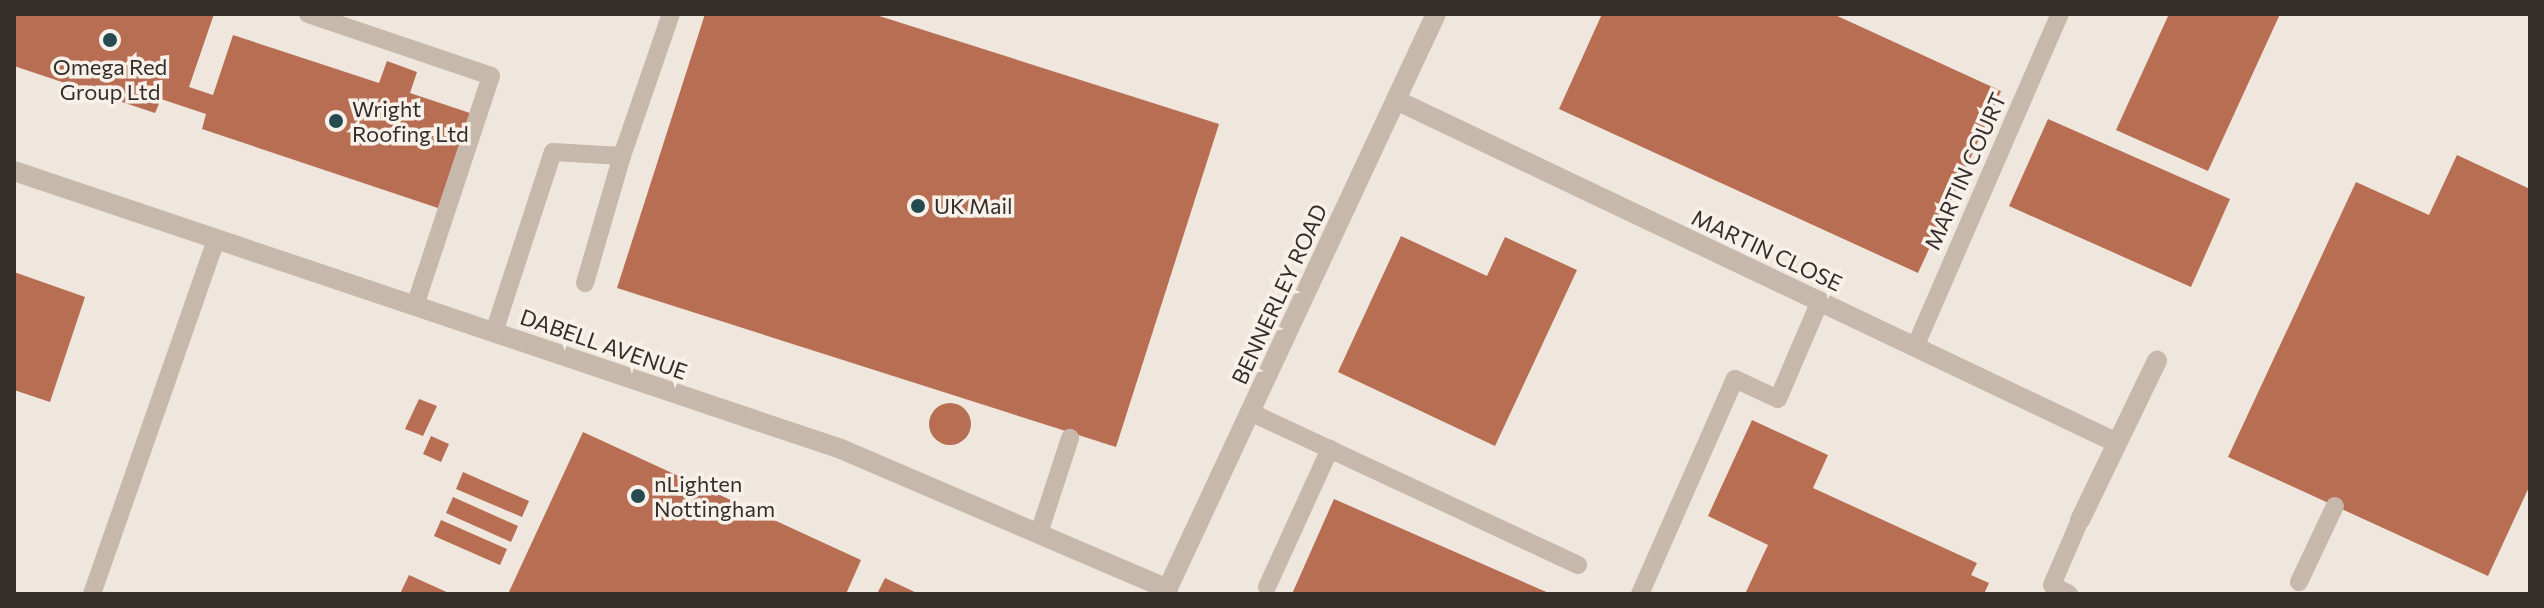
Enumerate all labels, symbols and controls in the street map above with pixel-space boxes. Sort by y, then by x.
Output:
marker: Omega Red Group Ltd [101,31,119,49]
place label: Omega Red Group Ltd [53,53,167,104]
street label: MARTIN COURT [1919,88,2011,254]
place label: Wright Roofing Ltd [352,95,469,146]
marker: Wright Roofing Ltd [327,112,345,130]
place label: UK Mail [934,193,1013,219]
marker: UK Mail [909,197,927,215]
street label: BENNERLEY ROAD [1226,200,1332,388]
street label: MARTIN CLOSE [1688,204,1846,296]
street label: DABELL AVENUE [517,303,691,385]
place label: nLighten Nottingham [654,470,775,522]
marker: nLighten Nottingham [629,487,647,505]

